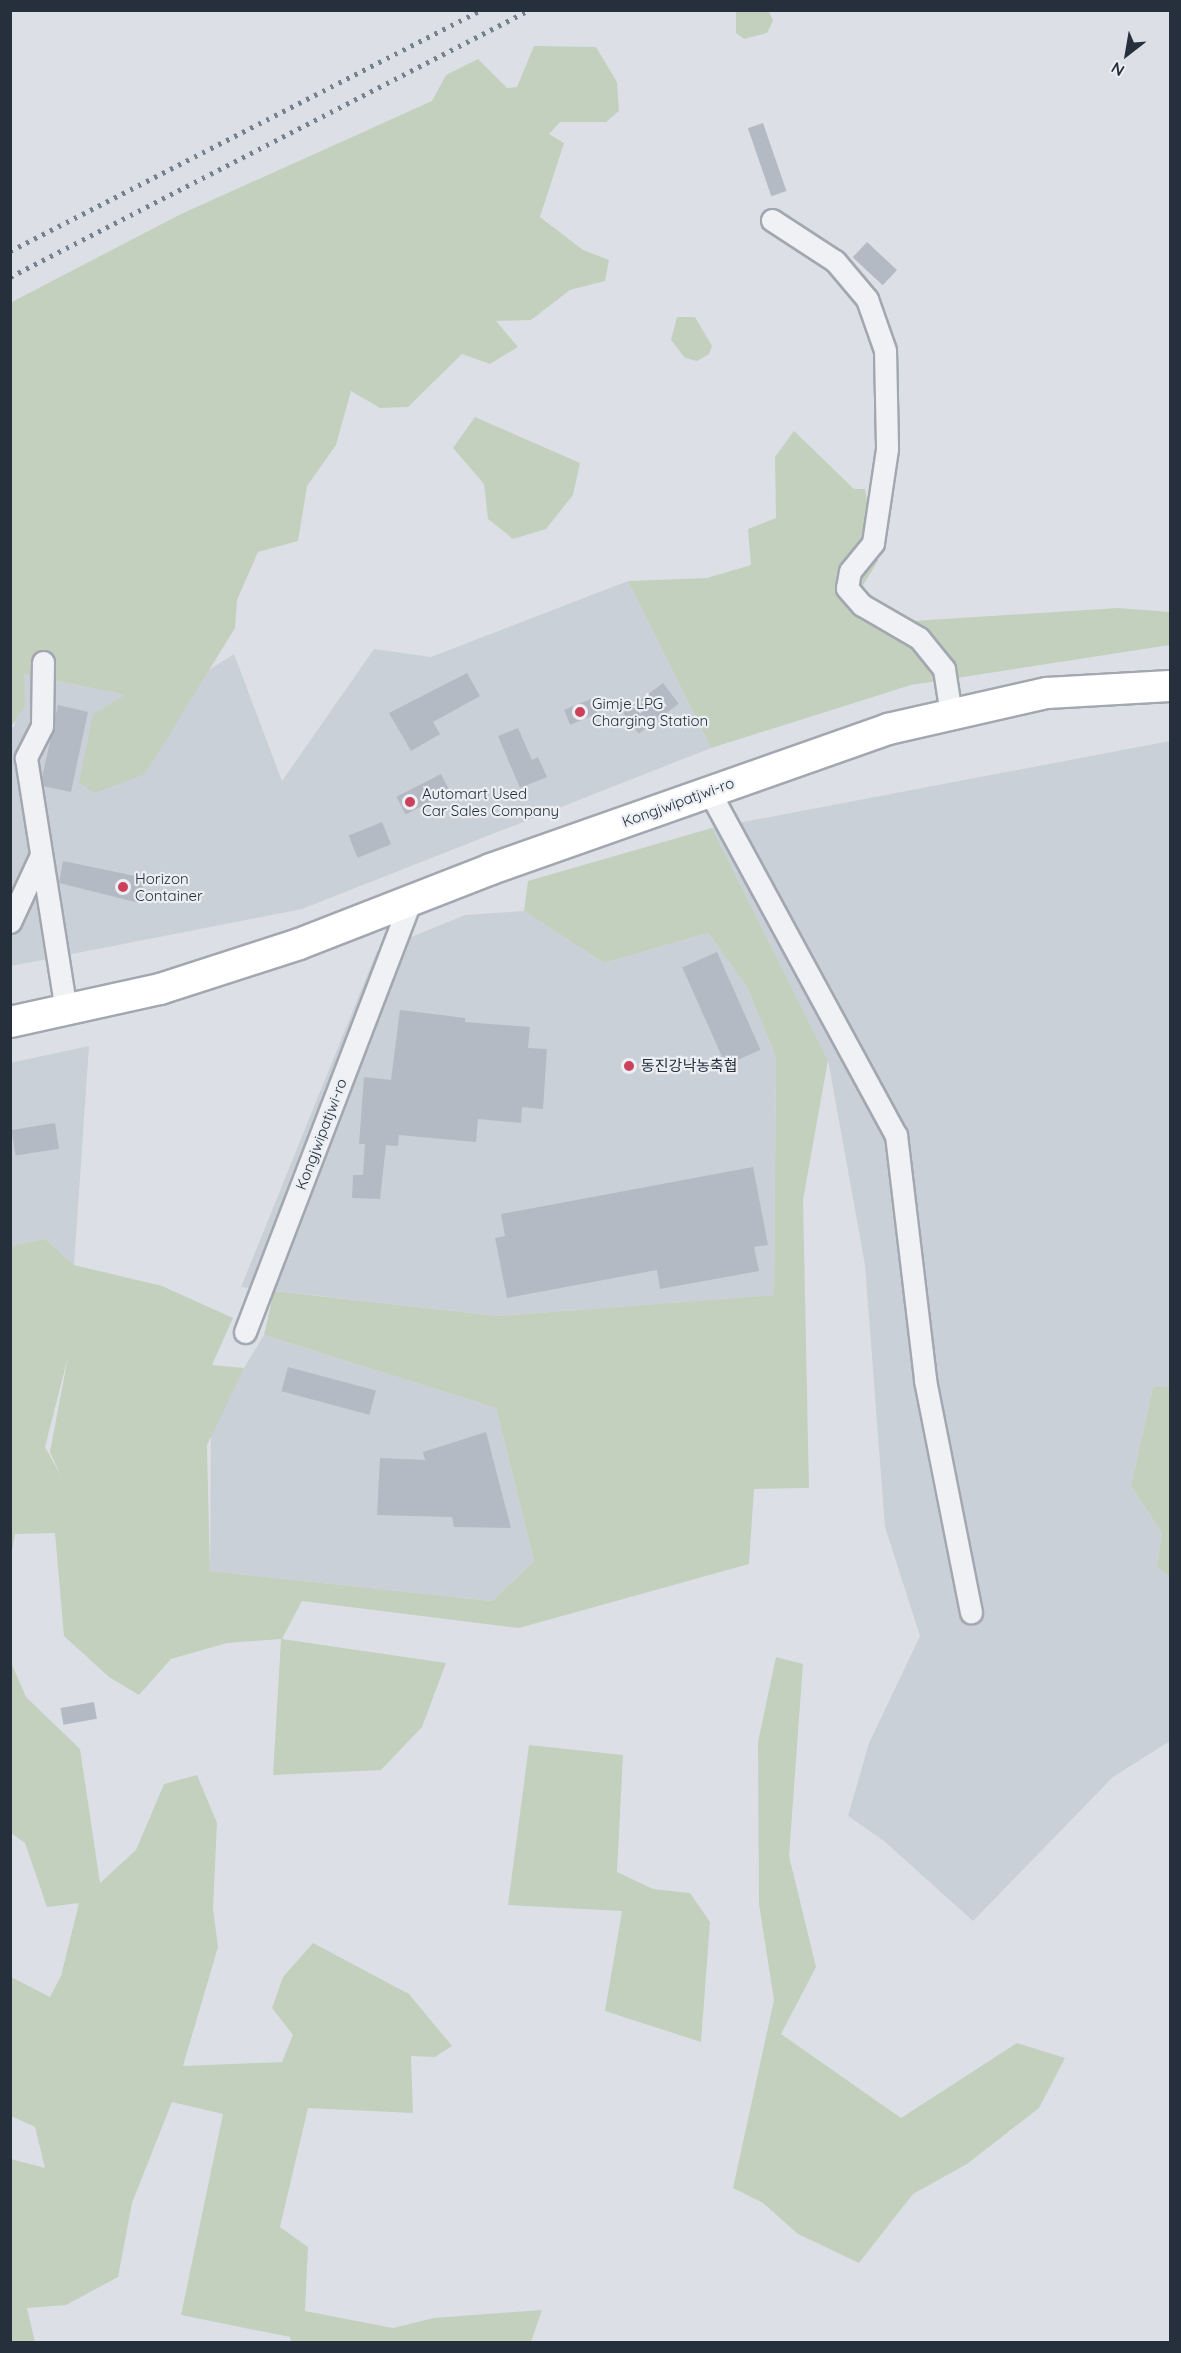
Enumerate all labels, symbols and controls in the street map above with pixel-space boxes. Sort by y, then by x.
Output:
north arrow [1097,24,1157,84]
text: N [1108,58,1128,81]
place label: Gimje LPG Charging Station [592,694,708,729]
marker: Gimje LPG Charging Station [573,705,587,719]
street label: Kongjwipatjwi-ro [620,773,736,831]
place label: Automart Used Car Sales Company [422,784,559,819]
marker: Automart Used Car Sales Company [403,795,417,809]
place label: Horizon Container [135,869,203,904]
marker: Horizon Container [116,880,130,894]
place label: 동진강낙농축협 [641,1057,738,1075]
marker: 동진강낙농축협 [622,1059,636,1073]
street label: Kongjwipatjwi-ro [291,1076,351,1192]

